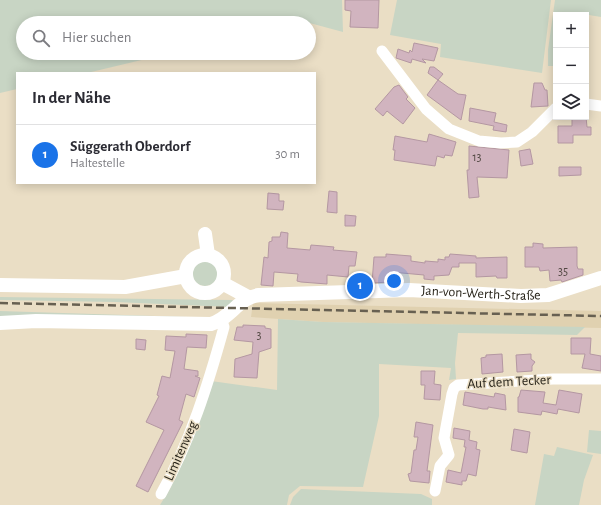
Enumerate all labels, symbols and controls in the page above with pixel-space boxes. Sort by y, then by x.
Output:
map controls [553,12,589,120]
button: + [553,12,589,48]
search box [16,16,316,60]
icon: search [30,27,52,49]
text: Hier suchen [62,30,132,45]
button: − [553,48,589,84]
button: layers [553,84,589,120]
text: In der Nähe [32,89,111,106]
text: Süggerath Oberdorf [70,139,190,154]
text: 1 [43,148,47,161]
text: 30 m [275,148,300,161]
house number: 13 [472,151,482,163]
text: Haltestelle [70,157,125,170]
house number: 35 [558,265,568,277]
pin: 1 [347,271,373,301]
your location [384,271,404,291]
street label: Jan-von-Werth-Straße [421,284,541,303]
house number: 3 [257,329,262,341]
street label: Auf dem Tecker [467,373,552,391]
street label: Limitenweg [162,419,200,483]

